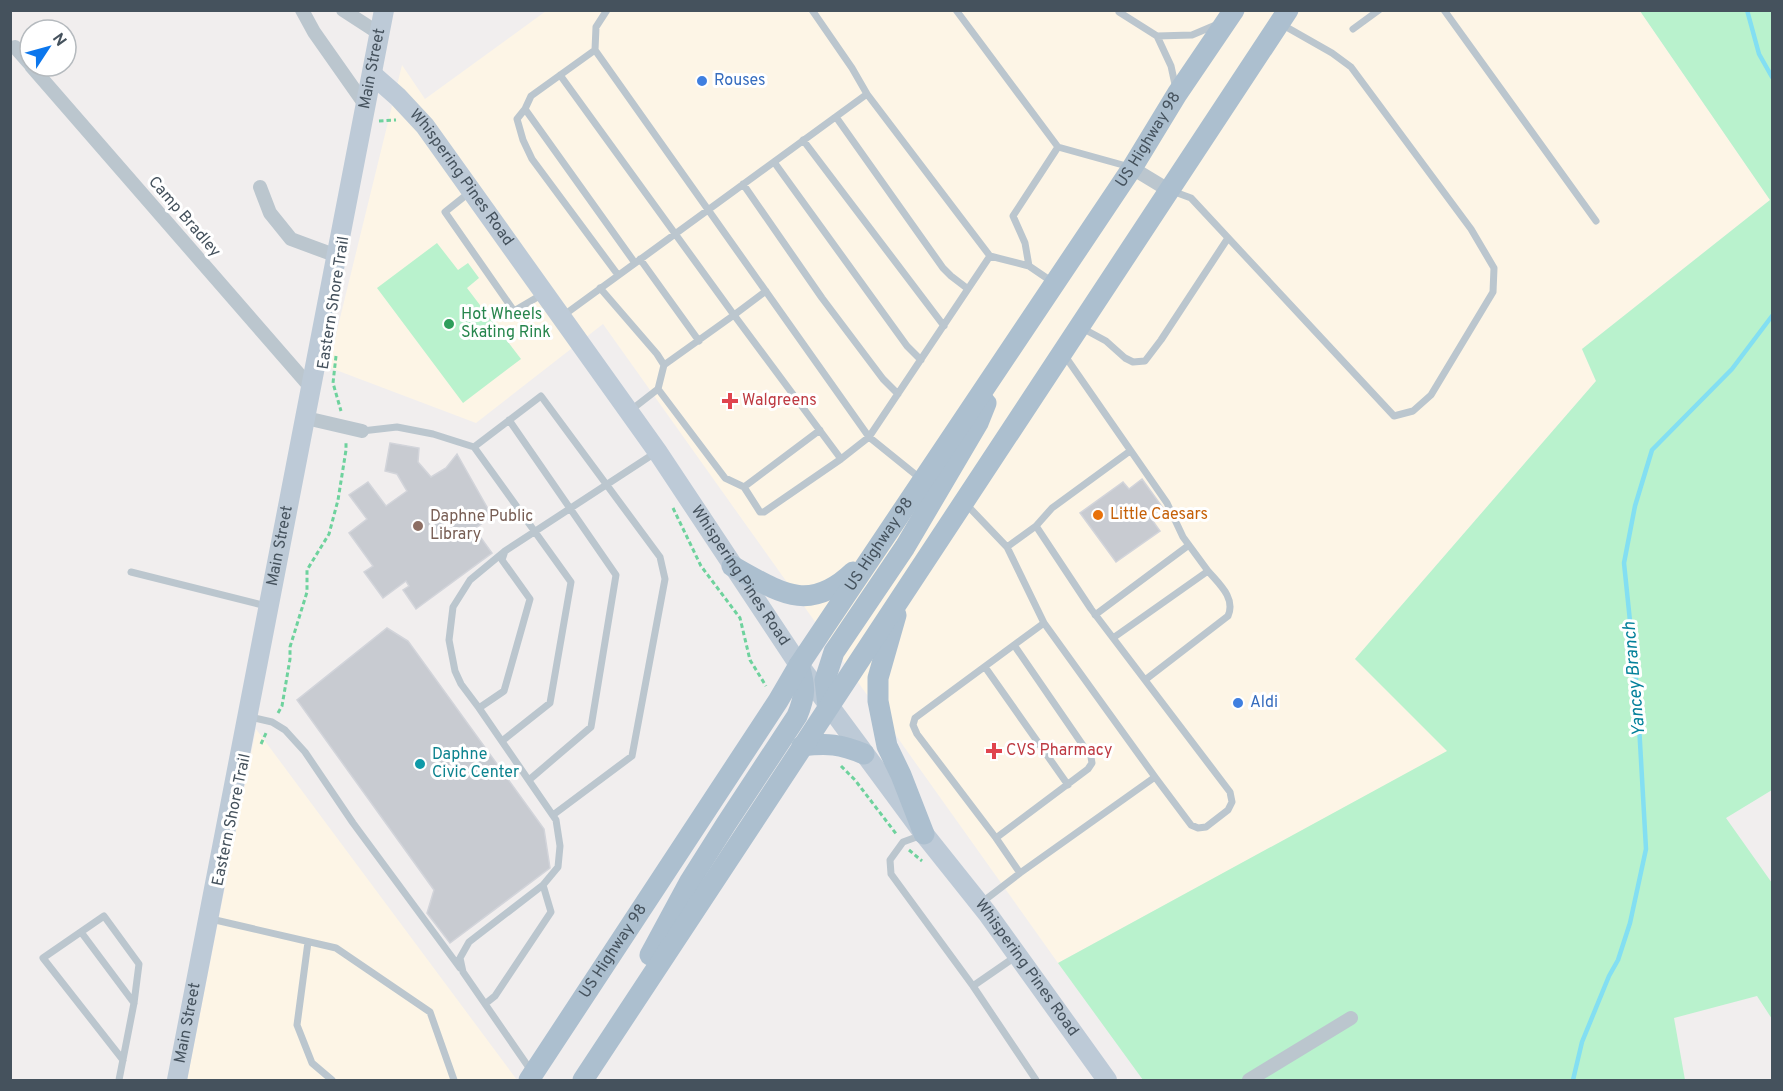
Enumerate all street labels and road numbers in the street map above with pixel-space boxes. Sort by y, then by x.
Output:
street label: Main Street [355,27,390,111]
street label: US Highway 98 [1112,88,1186,192]
street label: Whispering Pines Road [405,105,518,250]
street label: Camp Bradley [143,172,225,262]
street label: Eastern Shore Trail [314,235,354,371]
street label: US Highway 98 [841,494,918,595]
street label: Whispering Pines Road [686,502,794,650]
street label: Main Street [263,504,298,588]
street label: Eastern Shore Trail [208,752,256,888]
street label: Whispering Pines Road [970,895,1083,1041]
street label: US Highway 98 [575,900,652,1002]
street label: Main Street [170,981,206,1065]

